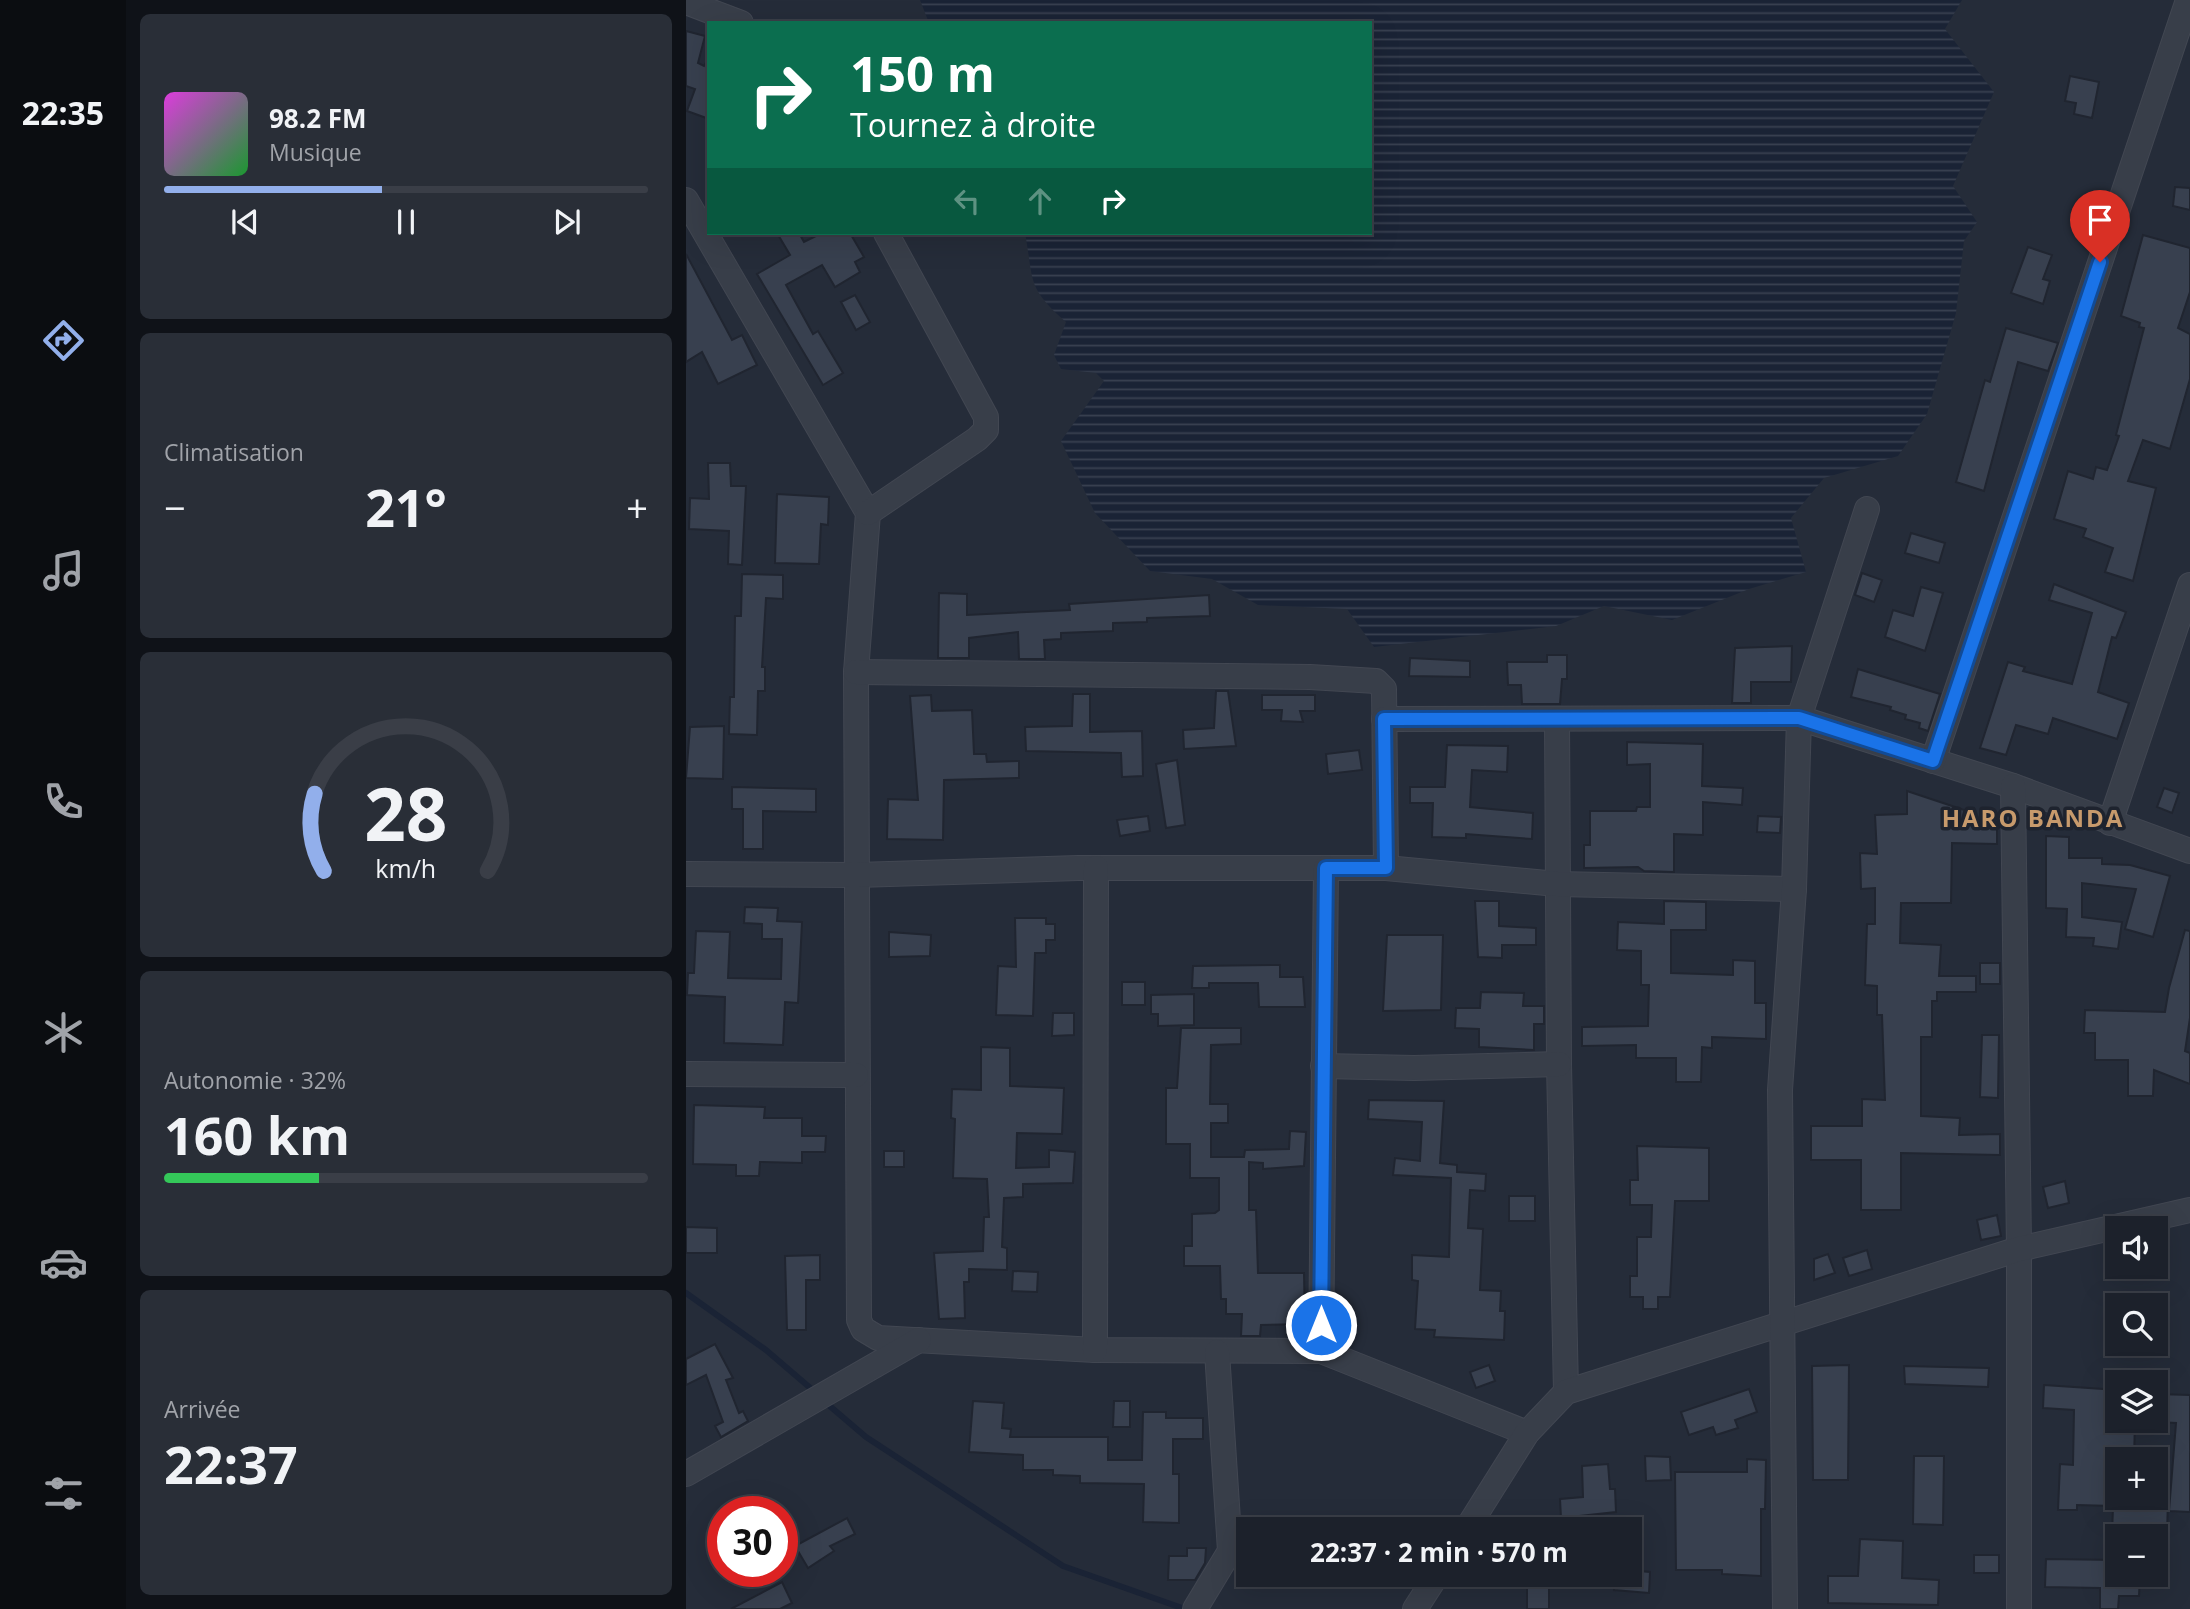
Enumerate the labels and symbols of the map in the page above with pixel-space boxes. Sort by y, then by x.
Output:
pin [2070,190,2130,262]
district label: HARO BANDA [1942,801,2124,834]
position arrow [1284,1288,1358,1362]
speed limit sign: 30 [707,1496,798,1587]

